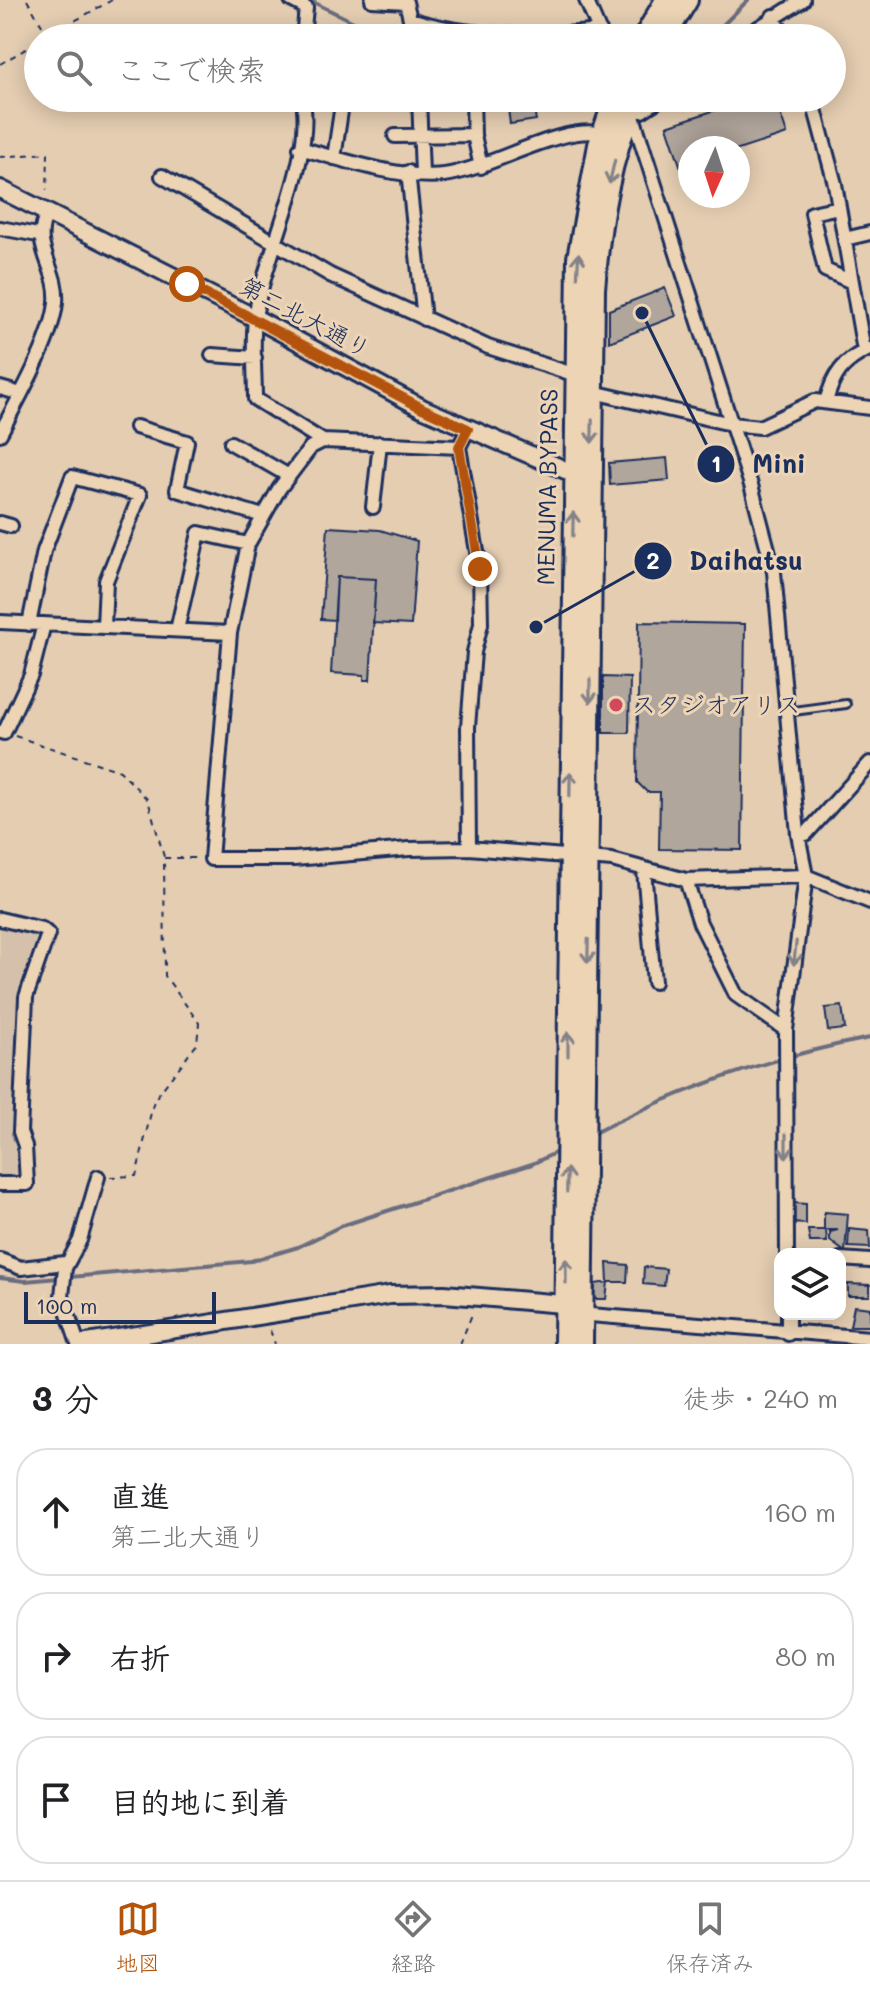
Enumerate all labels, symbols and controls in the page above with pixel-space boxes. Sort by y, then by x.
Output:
search box [24,24,846,112]
icon: search [52,46,96,90]
text: ここで検索 [116,49,266,89]
north arrow [678,136,750,208]
one-way arrow [604,159,619,185]
one-way arrow [571,252,586,278]
route start [169,266,205,302]
street label: 第二北大通り [235,269,377,364]
street label: MENUMA BYPASS [529,388,564,586]
one-way arrow [584,417,600,444]
callout: Mini [696,439,821,489]
text: Mini [752,446,806,480]
text: 1 [711,447,721,478]
one-way arrow [566,511,581,538]
callout: Daihatsu [633,536,819,586]
text: Daihatsu [689,543,803,577]
text: 2 [646,544,660,575]
route end [462,551,498,587]
one-way arrow [582,677,598,704]
place label: スタジオアリス [632,688,800,719]
marker: スタジオアリス [607,696,625,714]
one-way arrow [562,771,578,798]
one-way arrow [580,937,596,964]
one-way arrow [787,939,802,966]
one-way arrow [560,1031,576,1058]
one-way arrow [779,1132,794,1159]
one-way arrow [559,1167,575,1194]
map controls [774,1248,846,1320]
button: layers [774,1248,846,1320]
one-way arrow [558,1258,574,1285]
scale bar [24,1288,216,1324]
text: 100 m [36,1291,98,1320]
text: 3 分 [32,1375,99,1420]
text: 徒歩 · 240 m [683,1381,838,1415]
text: 直進 [110,1475,170,1515]
icon: ahead [34,1490,78,1534]
text: 160 m [764,1495,836,1529]
text: 第二北大通り [110,1519,266,1553]
icon: right [34,1634,78,1678]
text: 右折 [110,1637,170,1677]
text: 80 m [775,1639,836,1673]
icon: arrive [34,1778,78,1822]
text: 目的地に到着 [110,1781,290,1821]
tab: 地図 [116,1897,160,1977]
tab: 経路 [391,1897,435,1977]
tab: 保存済み [666,1897,754,1977]

